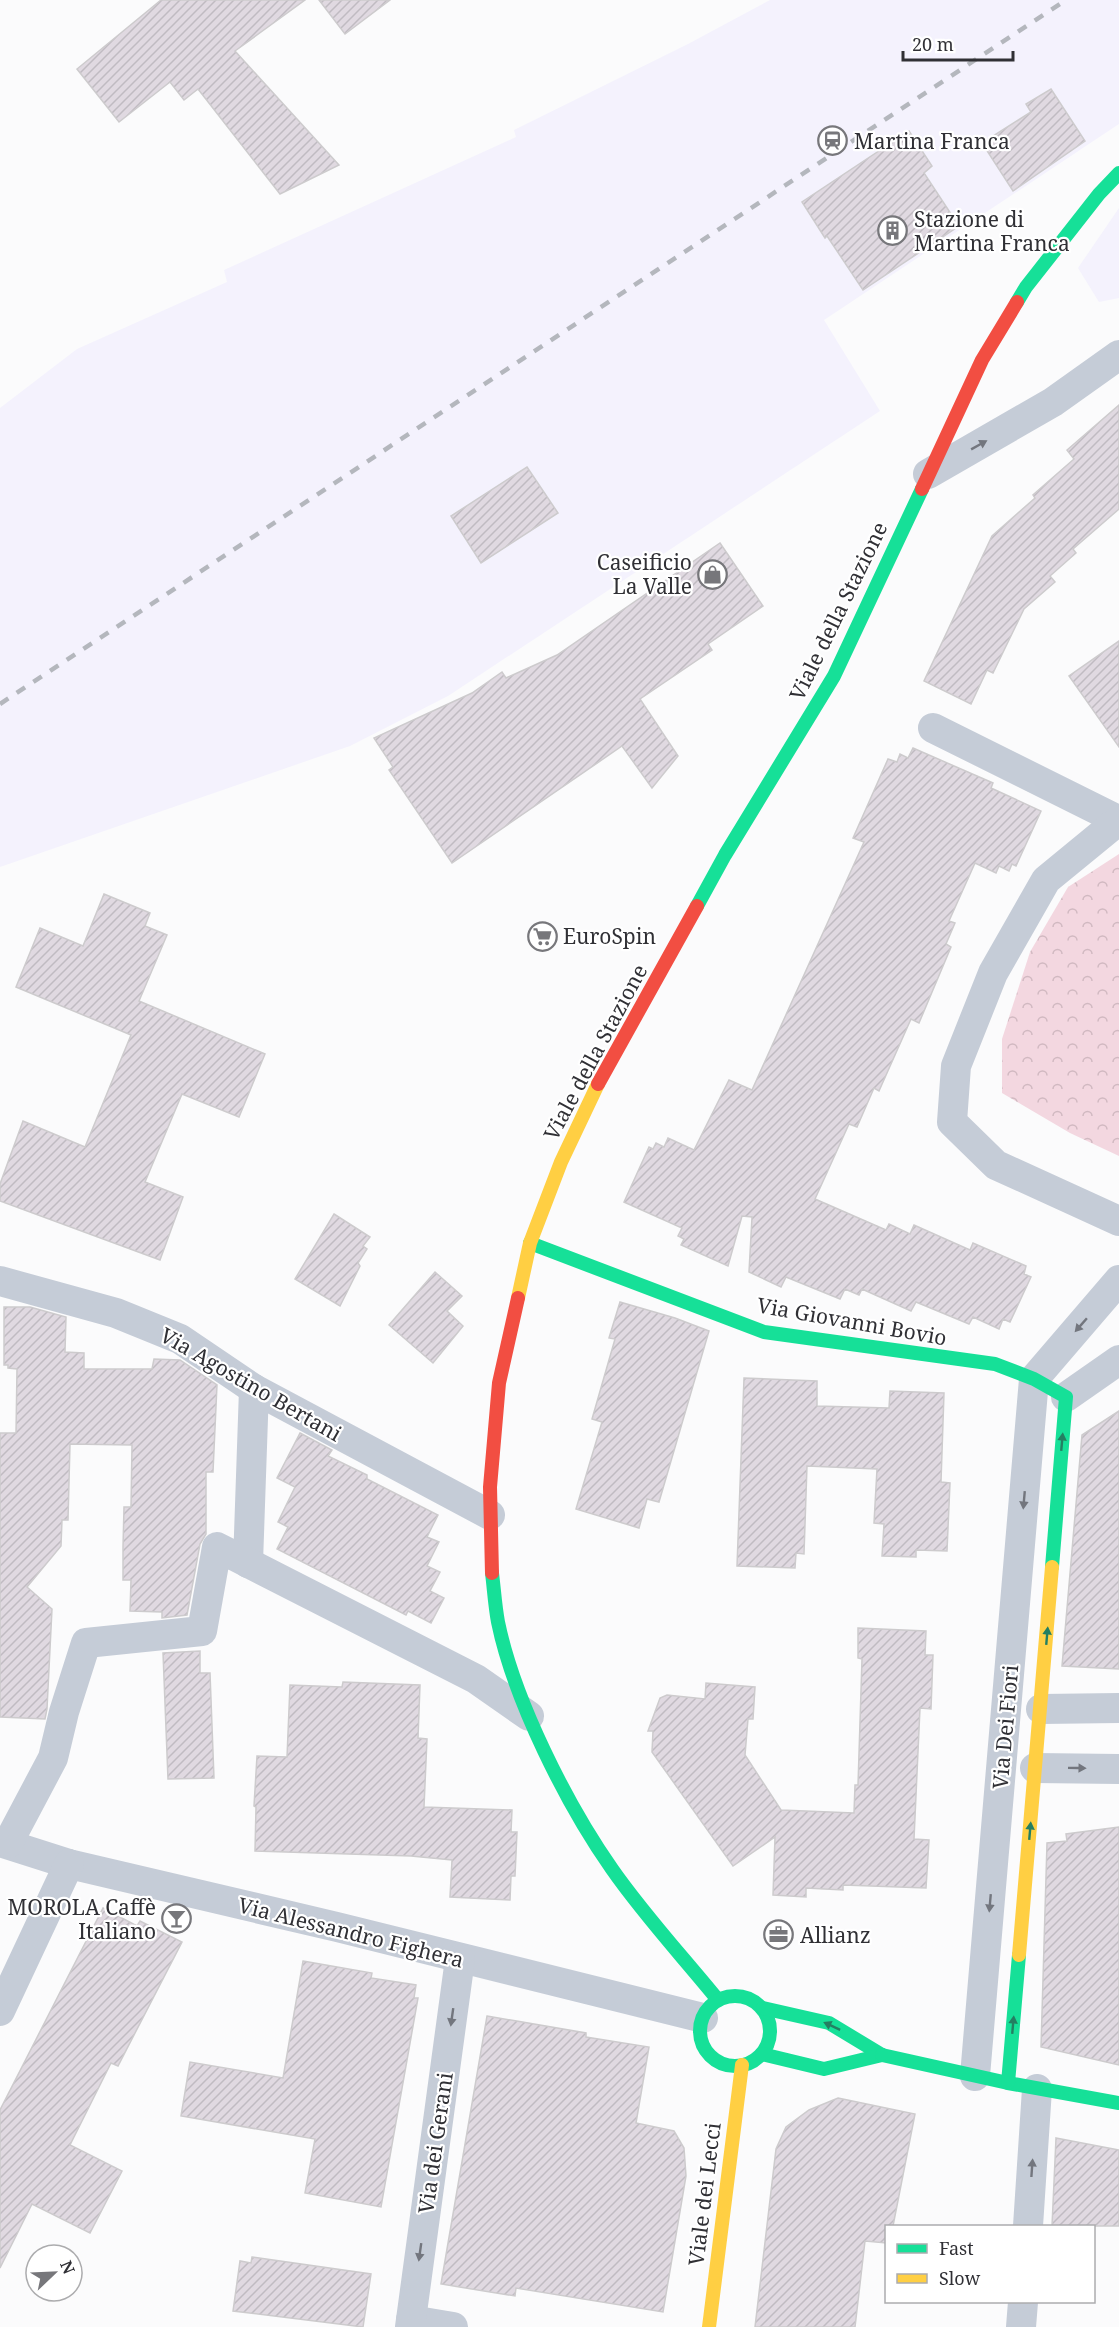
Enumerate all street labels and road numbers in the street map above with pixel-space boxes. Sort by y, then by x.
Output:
street label: Viale della Stazione [783,517,893,705]
street label: Viale della Stazione [537,959,653,1145]
street label: Via Giovanni Bovio [755,1291,949,1351]
street label: Via Agostino Bertani [155,1321,347,1448]
street label: Via Dei Fiori [986,1663,1024,1790]
street label: Via Alessandro Fighera [235,1890,467,1974]
street label: Via dei Gerani [411,2070,459,2215]
street label: Viale dei Lecci [681,2121,727,2267]

